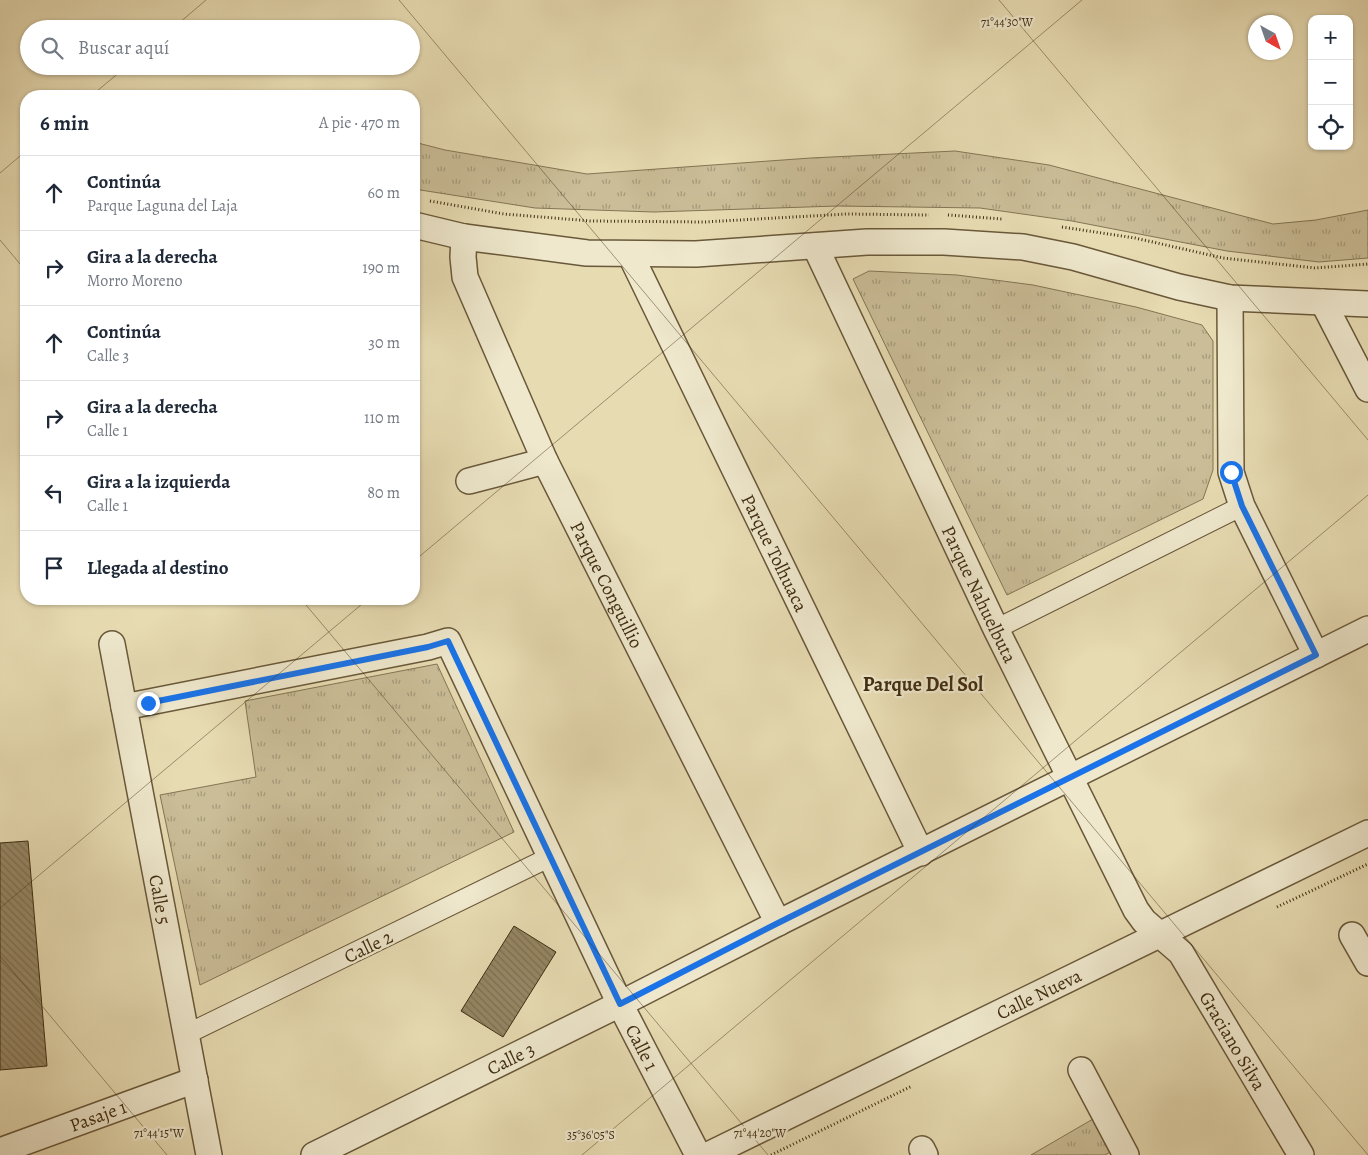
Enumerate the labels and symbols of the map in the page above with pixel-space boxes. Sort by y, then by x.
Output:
text: 71°44'30"W [981,14,1034,30]
north arrow [1248,15,1293,60]
route start [1220,461,1243,484]
street label: Parque Tolhuaca [735,490,814,616]
street label: Parque Conguillio [563,517,649,653]
street label: Parque Nahuelbuta [935,521,1023,668]
district label: Parque Del Sol [863,671,984,698]
route end [137,692,160,715]
street label: Calle 5 [142,872,177,927]
street label: Calle 2 [340,924,397,970]
street label: Calle Nueva [992,963,1086,1026]
street label: Graciano Silva [1193,987,1272,1096]
street label: Calle 1 [619,1020,664,1076]
street label: Calle 3 [483,1036,539,1082]
street label: Pasaje 1 [66,1094,131,1139]
text: 71°44'15"W [134,1125,185,1141]
text: 71°44'20"W [734,1125,787,1141]
text: 35°36'05"S [567,1127,615,1143]

